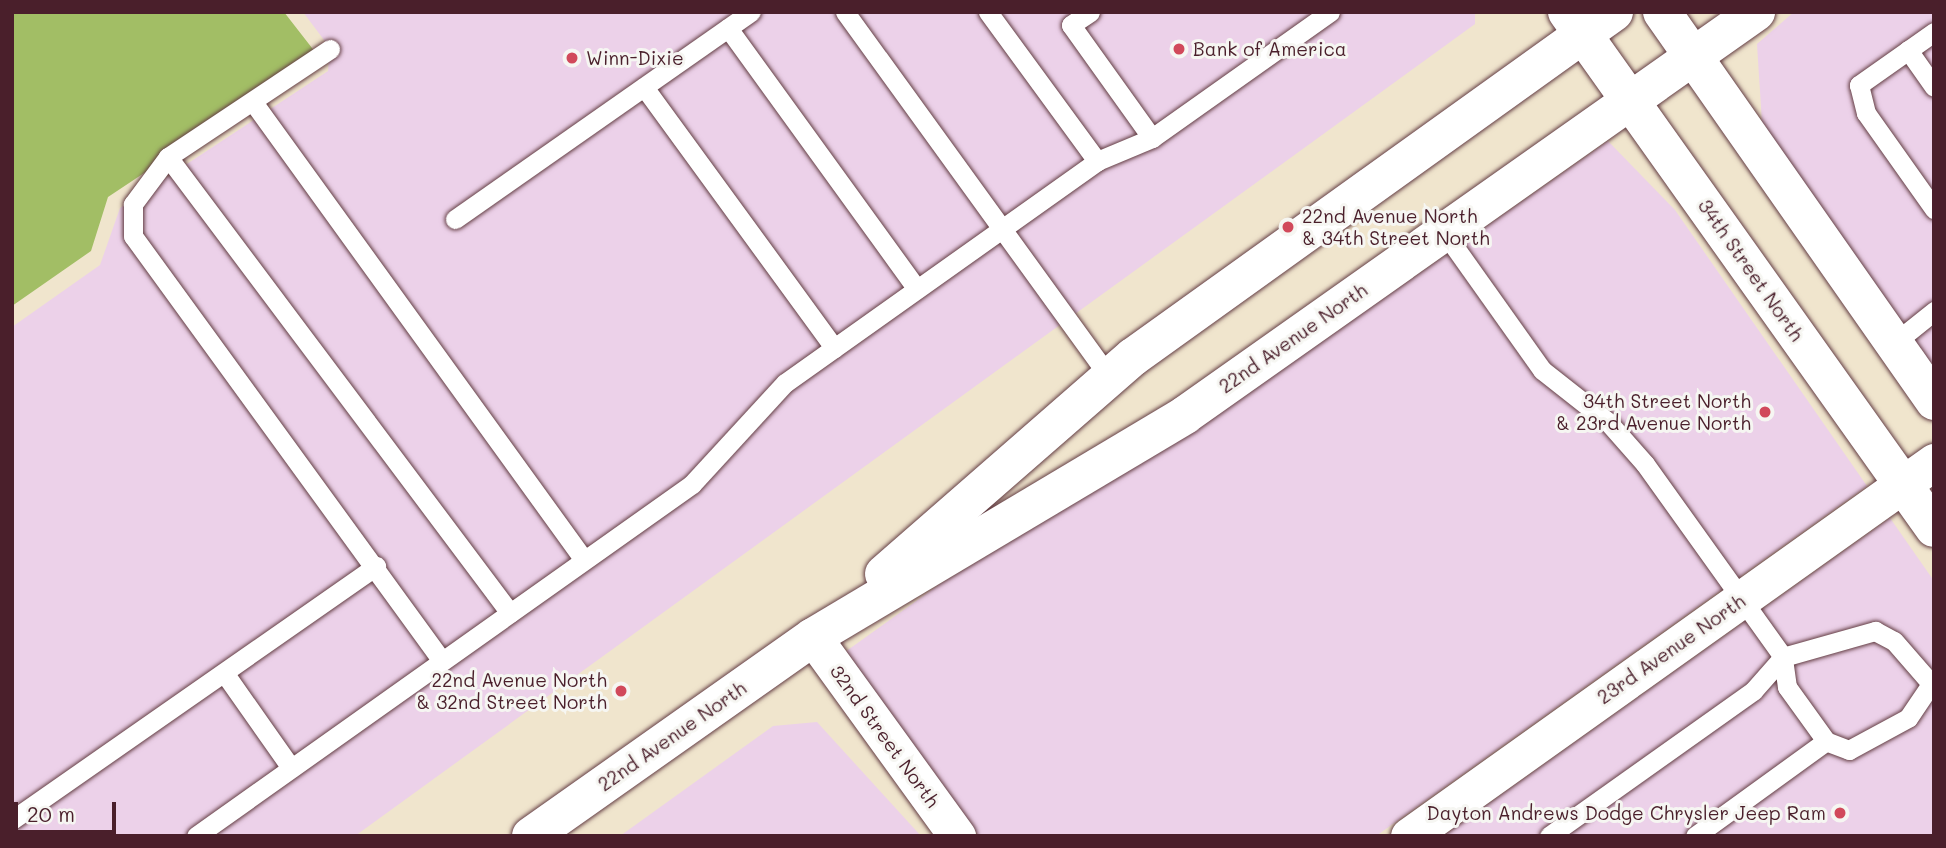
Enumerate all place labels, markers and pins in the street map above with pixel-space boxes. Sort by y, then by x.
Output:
place label: Bank of America [1193,38,1346,60]
marker: Bank of America [1171,41,1187,57]
place label: Winn-Dixie [586,47,684,69]
marker: Winn-Dixie [564,50,580,66]
place label: 22nd Avenue North & 34th Street North [1302,205,1490,249]
marker: 22nd Avenue North & 34th Street North [1280,219,1296,235]
place label: 34th Street North & 23rd Avenue North [1556,390,1751,434]
marker: 34th Street North & 23rd Avenue North [1757,404,1773,420]
place label: 22nd Avenue North & 32nd Street North [416,669,607,713]
marker: 22nd Avenue North & 32nd Street North [613,683,629,699]
place label: Dayton Andrews Dodge Chrysler Jeep Ram [1427,802,1826,824]
marker: Dayton Andrews Dodge Chrysler Jeep Ram [1832,805,1848,821]

